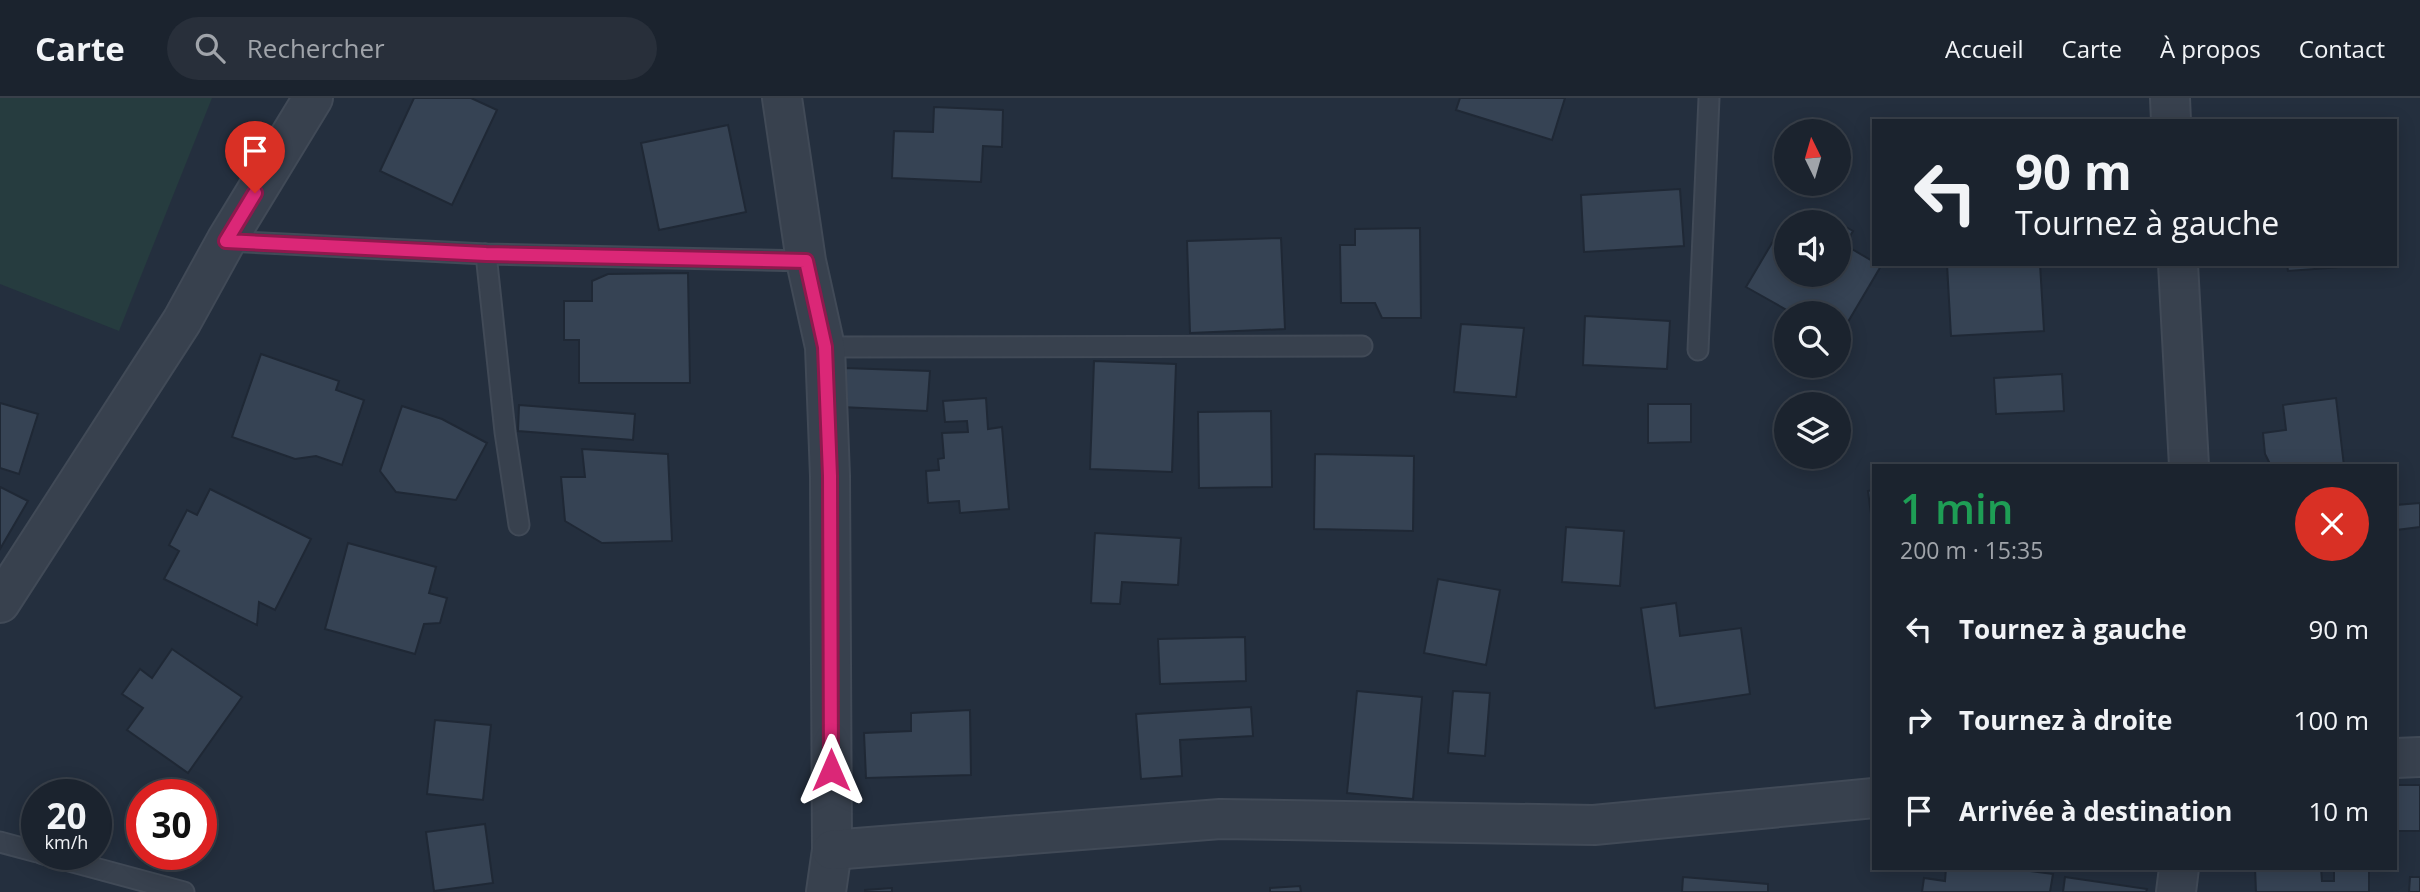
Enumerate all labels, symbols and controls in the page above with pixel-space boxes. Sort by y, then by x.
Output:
search box [167,17,657,80]
text: Carte [35,26,125,71]
icon: search [191,29,229,67]
text: Rechercher [247,30,385,66]
text: Accueil [1945,32,2024,65]
text: Carte [2062,32,2122,65]
text: À propos [2160,32,2261,65]
text: Contact [2299,32,2385,65]
north arrow [1774,119,1852,196]
map controls [1774,119,1851,469]
pin [225,121,285,193]
icon: arrive [236,132,274,170]
text: 90 m [2015,138,2132,204]
icon: left [1900,147,1991,238]
text: Tournez à gauche [2015,201,2279,244]
button: sound [1774,210,1851,287]
button: search [1774,301,1851,378]
button: layers [1774,392,1851,469]
text: 1 min [1900,479,2013,536]
button: close [2295,487,2369,561]
text: 200 m · 15:35 [1900,534,2043,566]
icon: left [1900,610,1938,648]
text: Tournez à gauche [1959,611,2187,647]
text: 90 m [2308,611,2369,647]
icon: right [1900,701,1938,739]
text: Tournez à droite [1959,702,2172,738]
text: 100 m [2294,702,2369,738]
position arrow [794,733,868,807]
speed limit sign: 30 [126,779,217,870]
text: 20 [46,792,87,839]
icon: arrive [1900,792,1938,830]
text: Arrivée à destination [1959,793,2232,829]
text: 10 m [2308,793,2369,829]
text: km/h [45,830,88,854]

